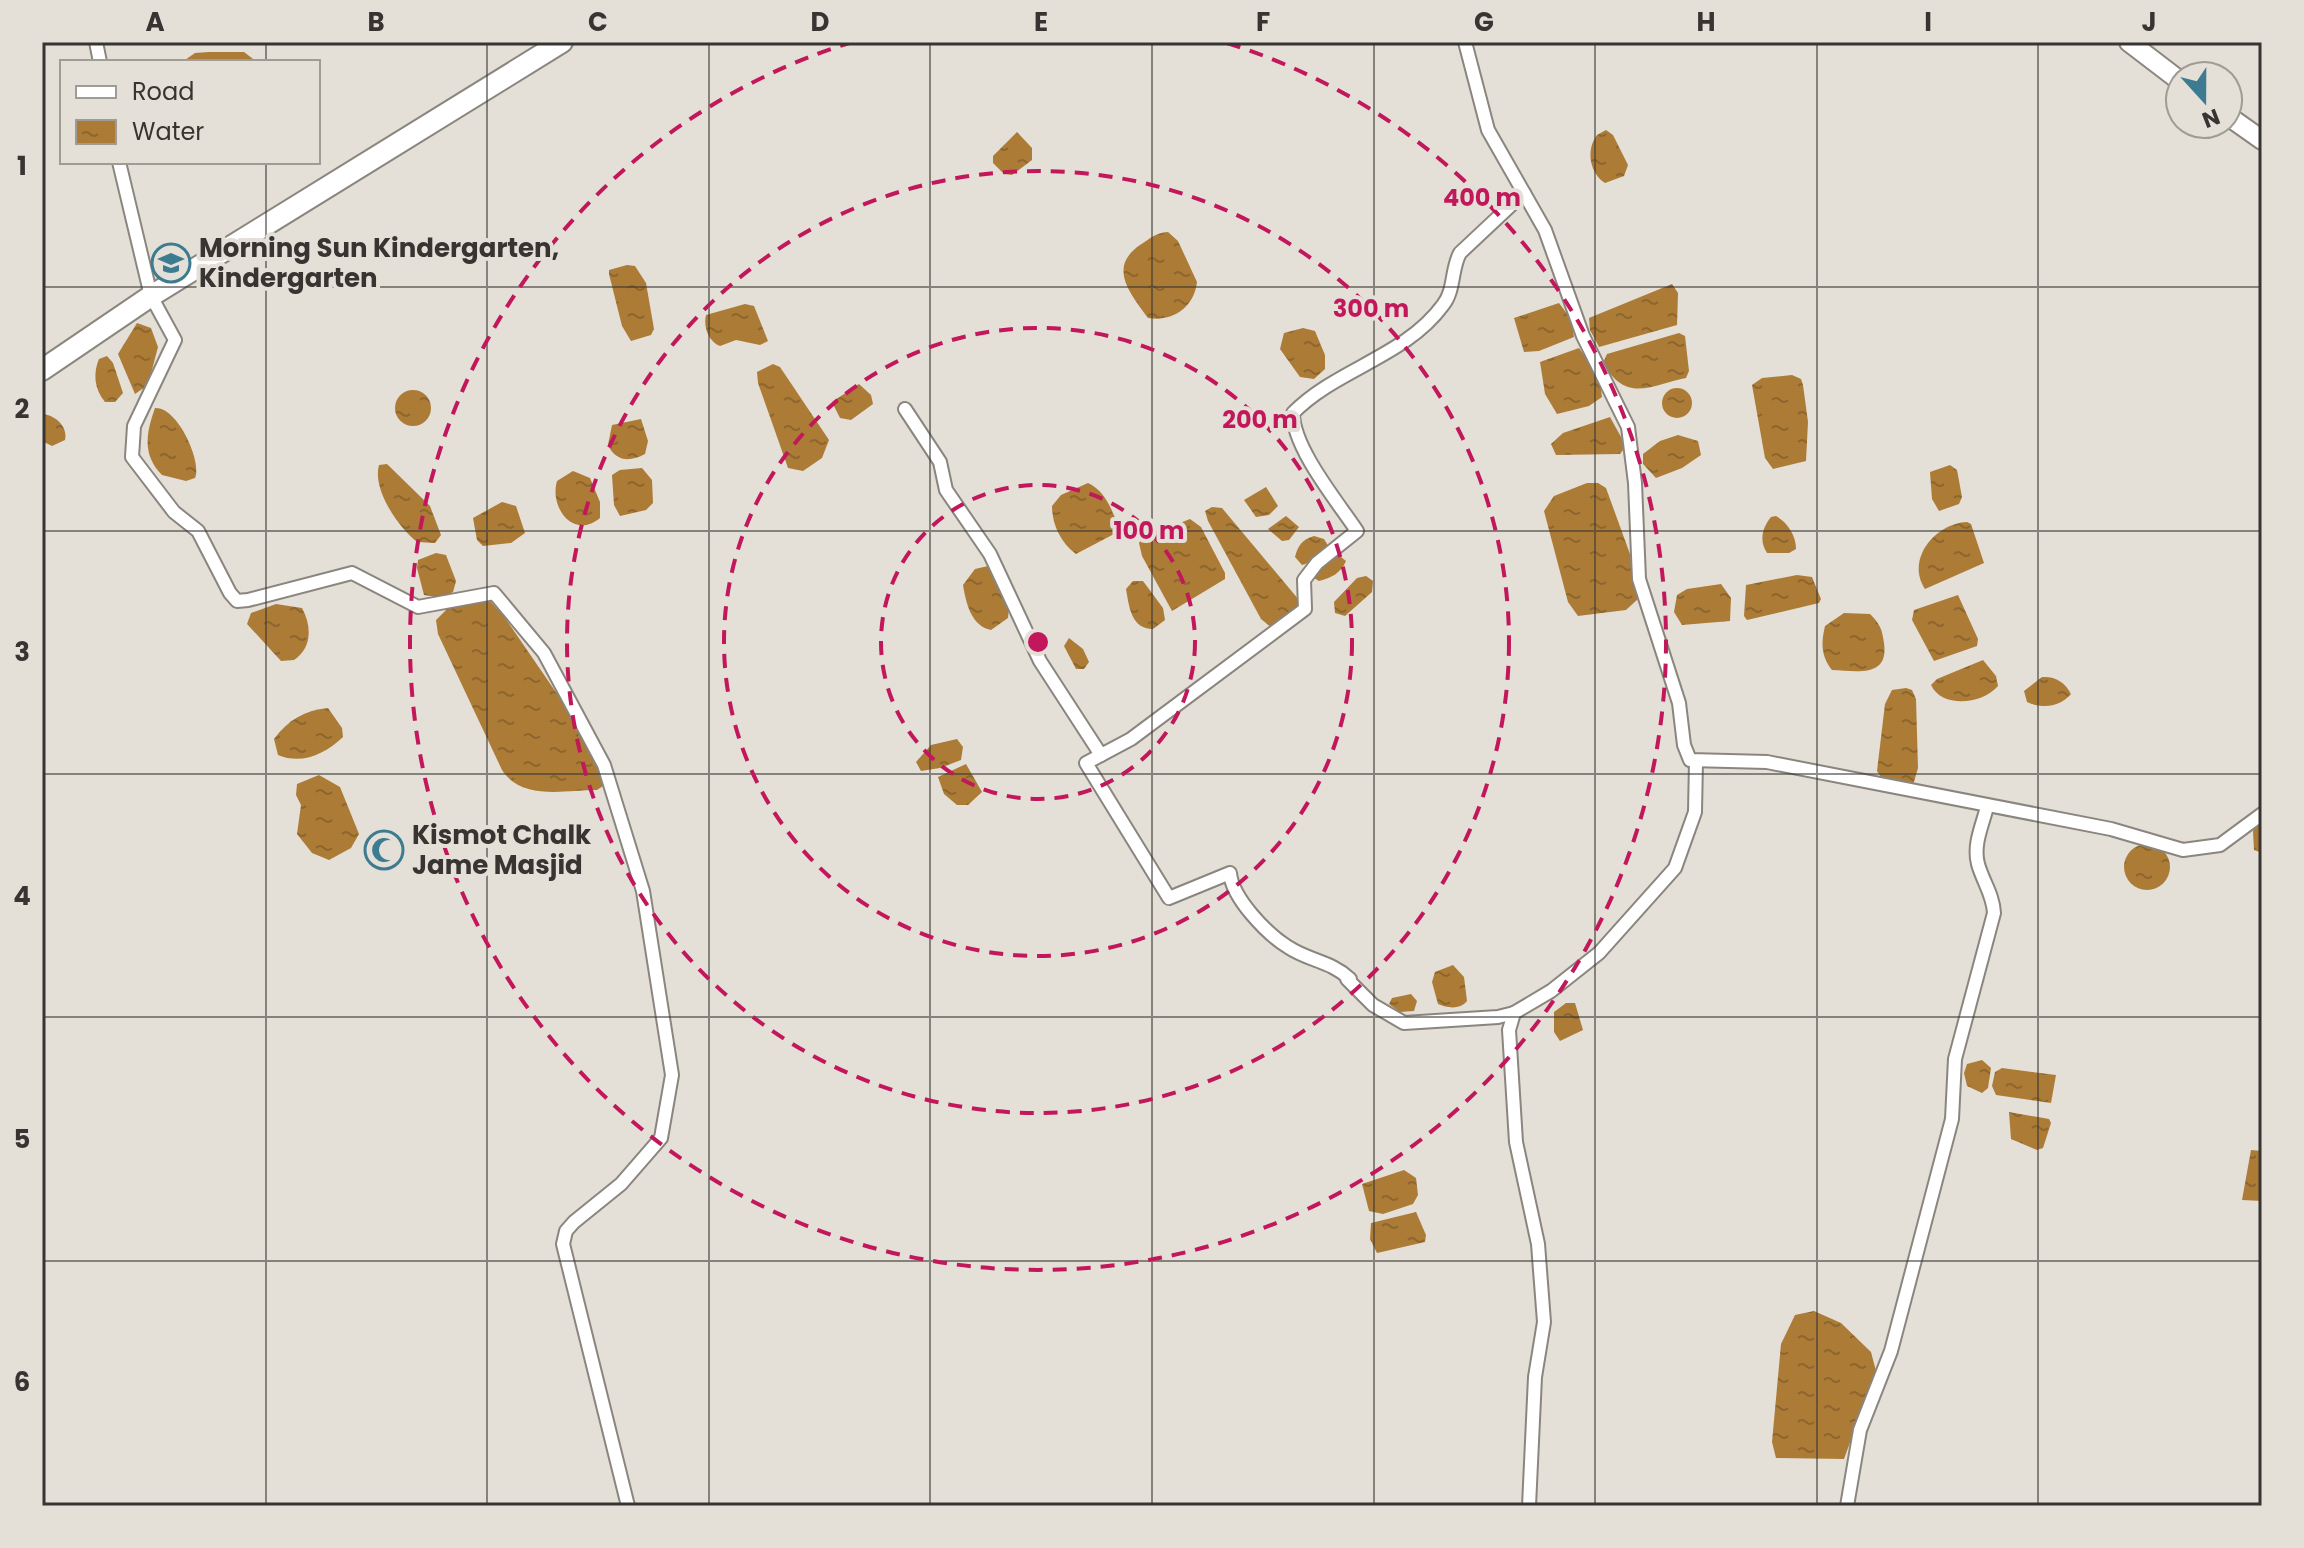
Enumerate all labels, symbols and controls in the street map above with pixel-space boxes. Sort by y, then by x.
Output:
text: A [145,4,165,40]
text: B [367,4,385,40]
text: C [588,4,608,40]
text: D [811,4,830,40]
text: E [1034,4,1048,40]
text: F [1256,4,1270,40]
text: G [1474,4,1494,40]
text: H [1696,4,1716,40]
text: I [1924,4,1932,40]
text: J [2141,4,2157,40]
legend [60,60,320,164]
north arrow [2164,60,2244,140]
text: Road [132,75,194,108]
text: N [2198,101,2224,136]
text: Water [132,115,204,148]
text: 1 [17,148,27,184]
text: 400 m [1443,181,1521,214]
place label: Morning Sun Kindergarten, Kindergarten [199,230,559,296]
school or university icon: Morning Sun Kindergarten, Kindergarten [150,242,192,284]
text: 300 m [1333,292,1409,325]
text: 2 [15,391,30,427]
text: 200 m [1222,403,1298,436]
text: 100 m [1114,514,1184,547]
centre of rings [1024,628,1052,656]
text: 3 [14,634,30,670]
place label: Kismot Chalk Jame Masjid [412,817,591,883]
mosque icon: Kismot Chalk Jame Masjid [363,829,405,871]
text: 4 [13,878,31,914]
text: 5 [14,1121,30,1157]
text: 6 [14,1364,30,1400]

